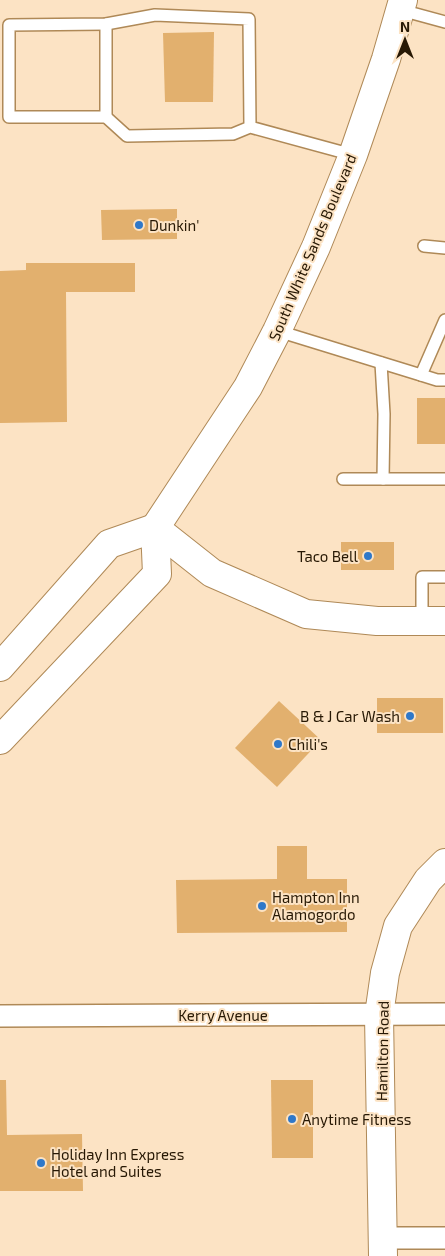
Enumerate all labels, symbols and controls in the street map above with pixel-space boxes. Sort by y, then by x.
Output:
north arrow [380,15,430,65]
text: N [400,18,410,35]
street label: South White Sands Boulevard [264,151,360,343]
place label: Dunkin' [149,216,199,234]
marker: Dunkin' [133,219,145,231]
place label: Taco Bell [297,547,359,565]
marker: Taco Bell [362,550,374,562]
place label: B & J Car Wash [300,707,400,725]
marker: B & J Car Wash [404,710,416,722]
place label: Chili's [288,735,328,753]
marker: Chili's [272,738,284,750]
place label: Hampton Inn Alamogordo [272,888,360,923]
marker: Hampton Inn Alamogordo [256,900,268,912]
street label: Hamilton Road [372,1001,392,1101]
street label: Kerry Avenue [178,1006,268,1024]
place label: Anytime Fitness [302,1110,412,1128]
marker: Anytime Fitness [286,1113,298,1125]
place label: Holiday Inn Express Hotel and Suites [51,1145,184,1180]
marker: Holiday Inn Express Hotel and Suites [35,1157,47,1169]

